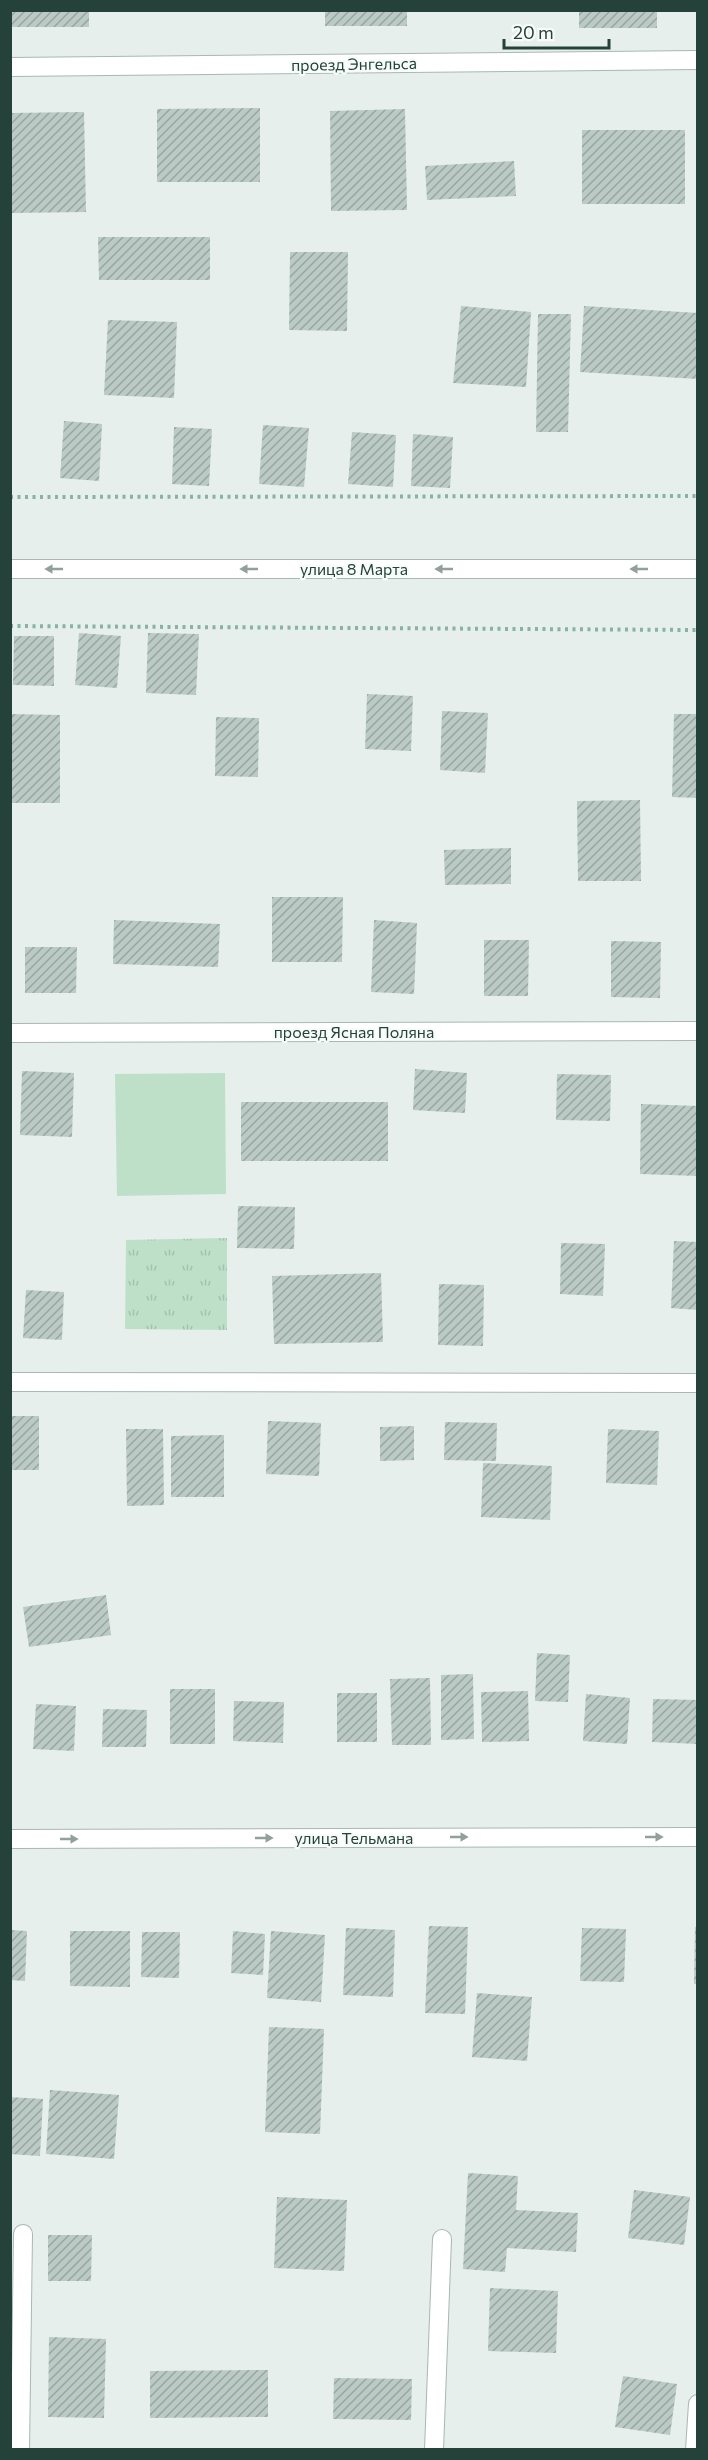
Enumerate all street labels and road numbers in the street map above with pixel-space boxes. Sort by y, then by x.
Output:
street label: проезд Энгельса [291,53,417,74]
street label: улица 8 Марта [300,559,408,578]
street label: проезд Ясная Поляна [274,1022,434,1041]
street label: улица Тельмана [295,1828,413,1847]

